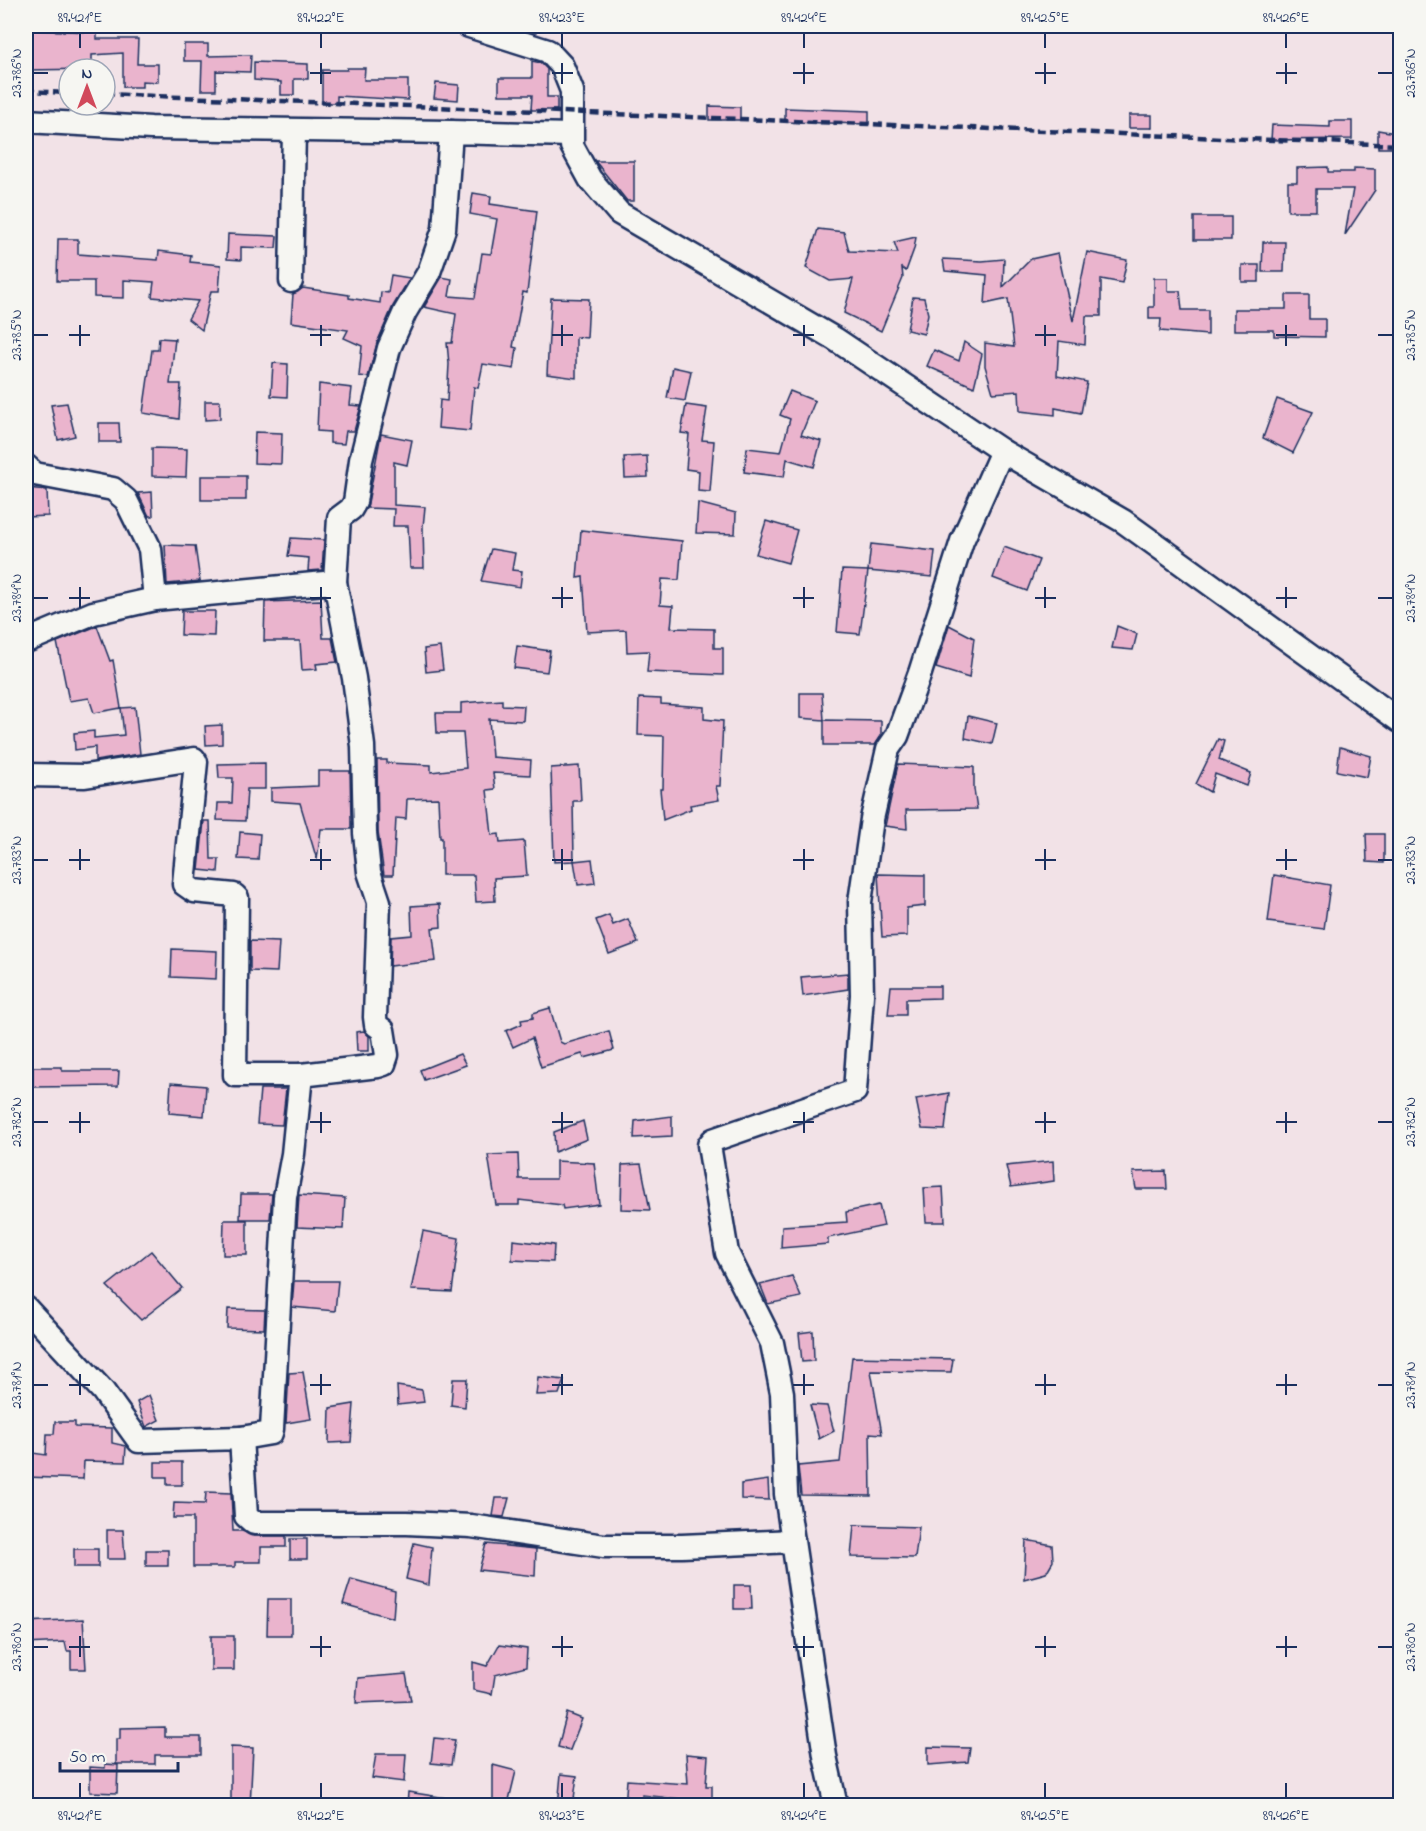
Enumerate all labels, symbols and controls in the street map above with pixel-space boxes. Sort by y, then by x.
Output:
text: 89.421°E [58,7,102,29]
text: 89.422°E [297,7,345,29]
text: 89.423°E [539,7,585,29]
text: 89.424°E [781,7,827,29]
text: 89.425°E [1021,7,1069,29]
text: 89.426°E [1263,7,1309,29]
text: 23.786°N [6,48,28,98]
text: 23.786°N [1400,48,1422,98]
north arrow [57,57,117,117]
text: N [82,62,93,86]
text: 23.785°N [6,309,28,361]
text: 23.785°N [1400,309,1422,361]
text: 23.784°N [6,574,28,622]
text: 23.784°N [1400,574,1422,622]
text: 23.783°N [6,836,28,884]
text: 23.783°N [1400,836,1422,884]
text: 23.782°N [6,1097,28,1147]
text: 23.782°N [1400,1097,1422,1147]
text: 23.781°N [6,1361,28,1409]
text: 23.781°N [1400,1361,1422,1409]
text: 23.780°N [6,1622,28,1672]
text: 23.780°N [1400,1622,1422,1672]
scale bar [60,1735,178,1773]
text: 50 m [69,1745,106,1771]
text: 89.421°E [58,1805,102,1827]
text: 89.422°E [297,1805,345,1827]
text: 89.423°E [539,1805,585,1827]
text: 89.424°E [781,1805,827,1827]
text: 89.425°E [1021,1805,1069,1827]
text: 89.426°E [1263,1805,1309,1827]

